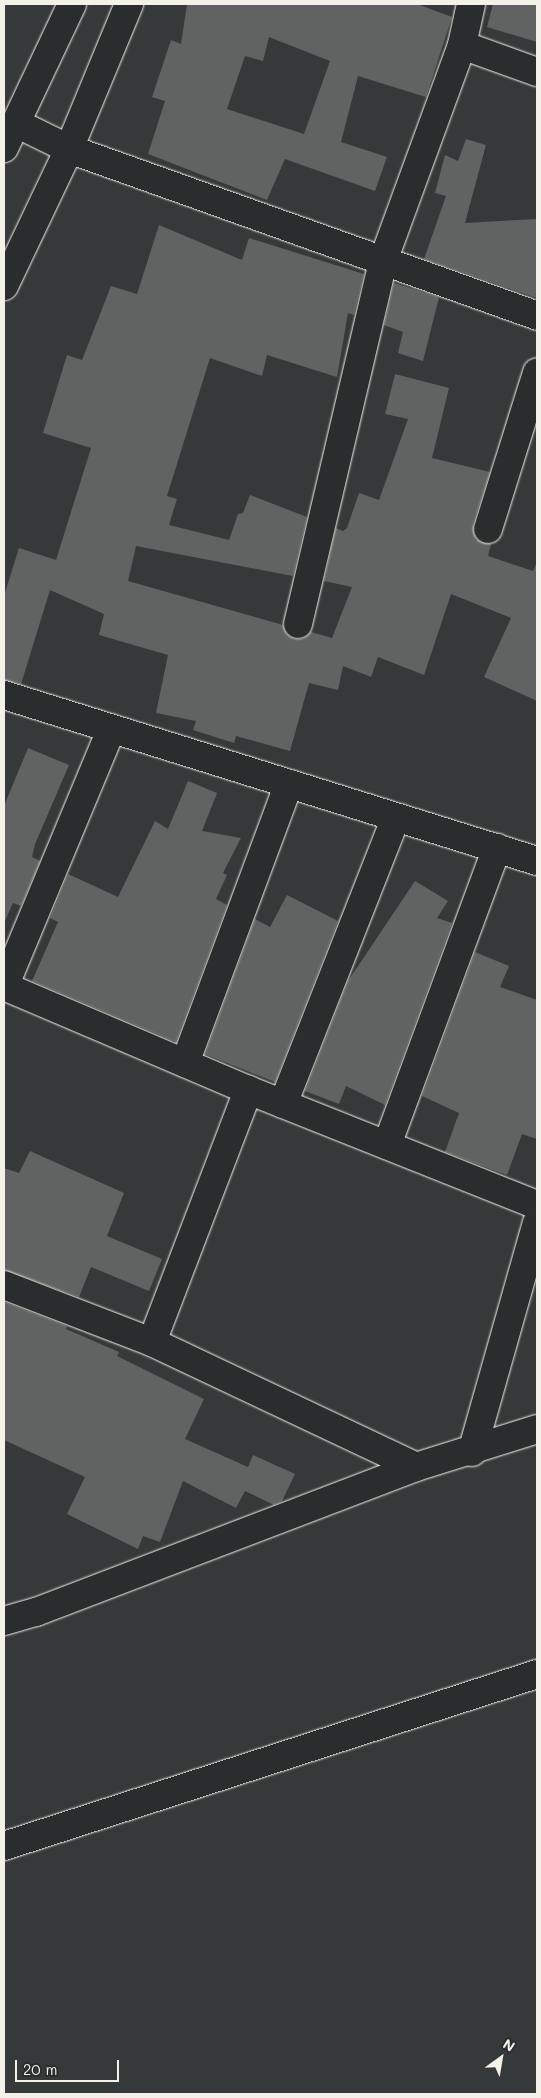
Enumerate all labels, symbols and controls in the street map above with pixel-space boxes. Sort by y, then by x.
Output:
north arrow [476,2033,526,2083]
text: N [500,2034,519,2056]
scale bar [18,2050,121,2082]
text: 20 m [23,2059,57,2079]

